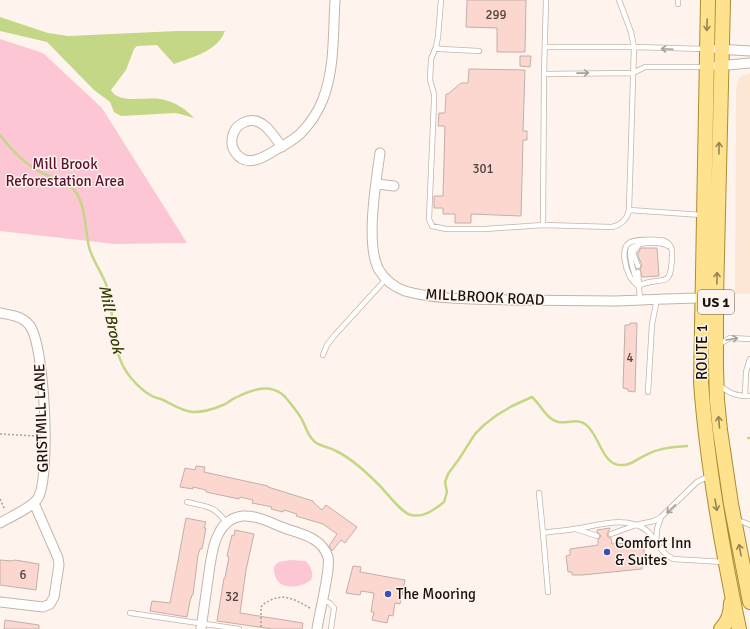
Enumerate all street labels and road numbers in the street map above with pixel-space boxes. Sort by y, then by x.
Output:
street label: MILLBROOK ROAD [425,285,545,309]
road number: US 1 [698,290,734,314]
street label: ROUTE 1 [693,324,711,380]
street label: GRISTMILL LANE [30,363,52,473]

